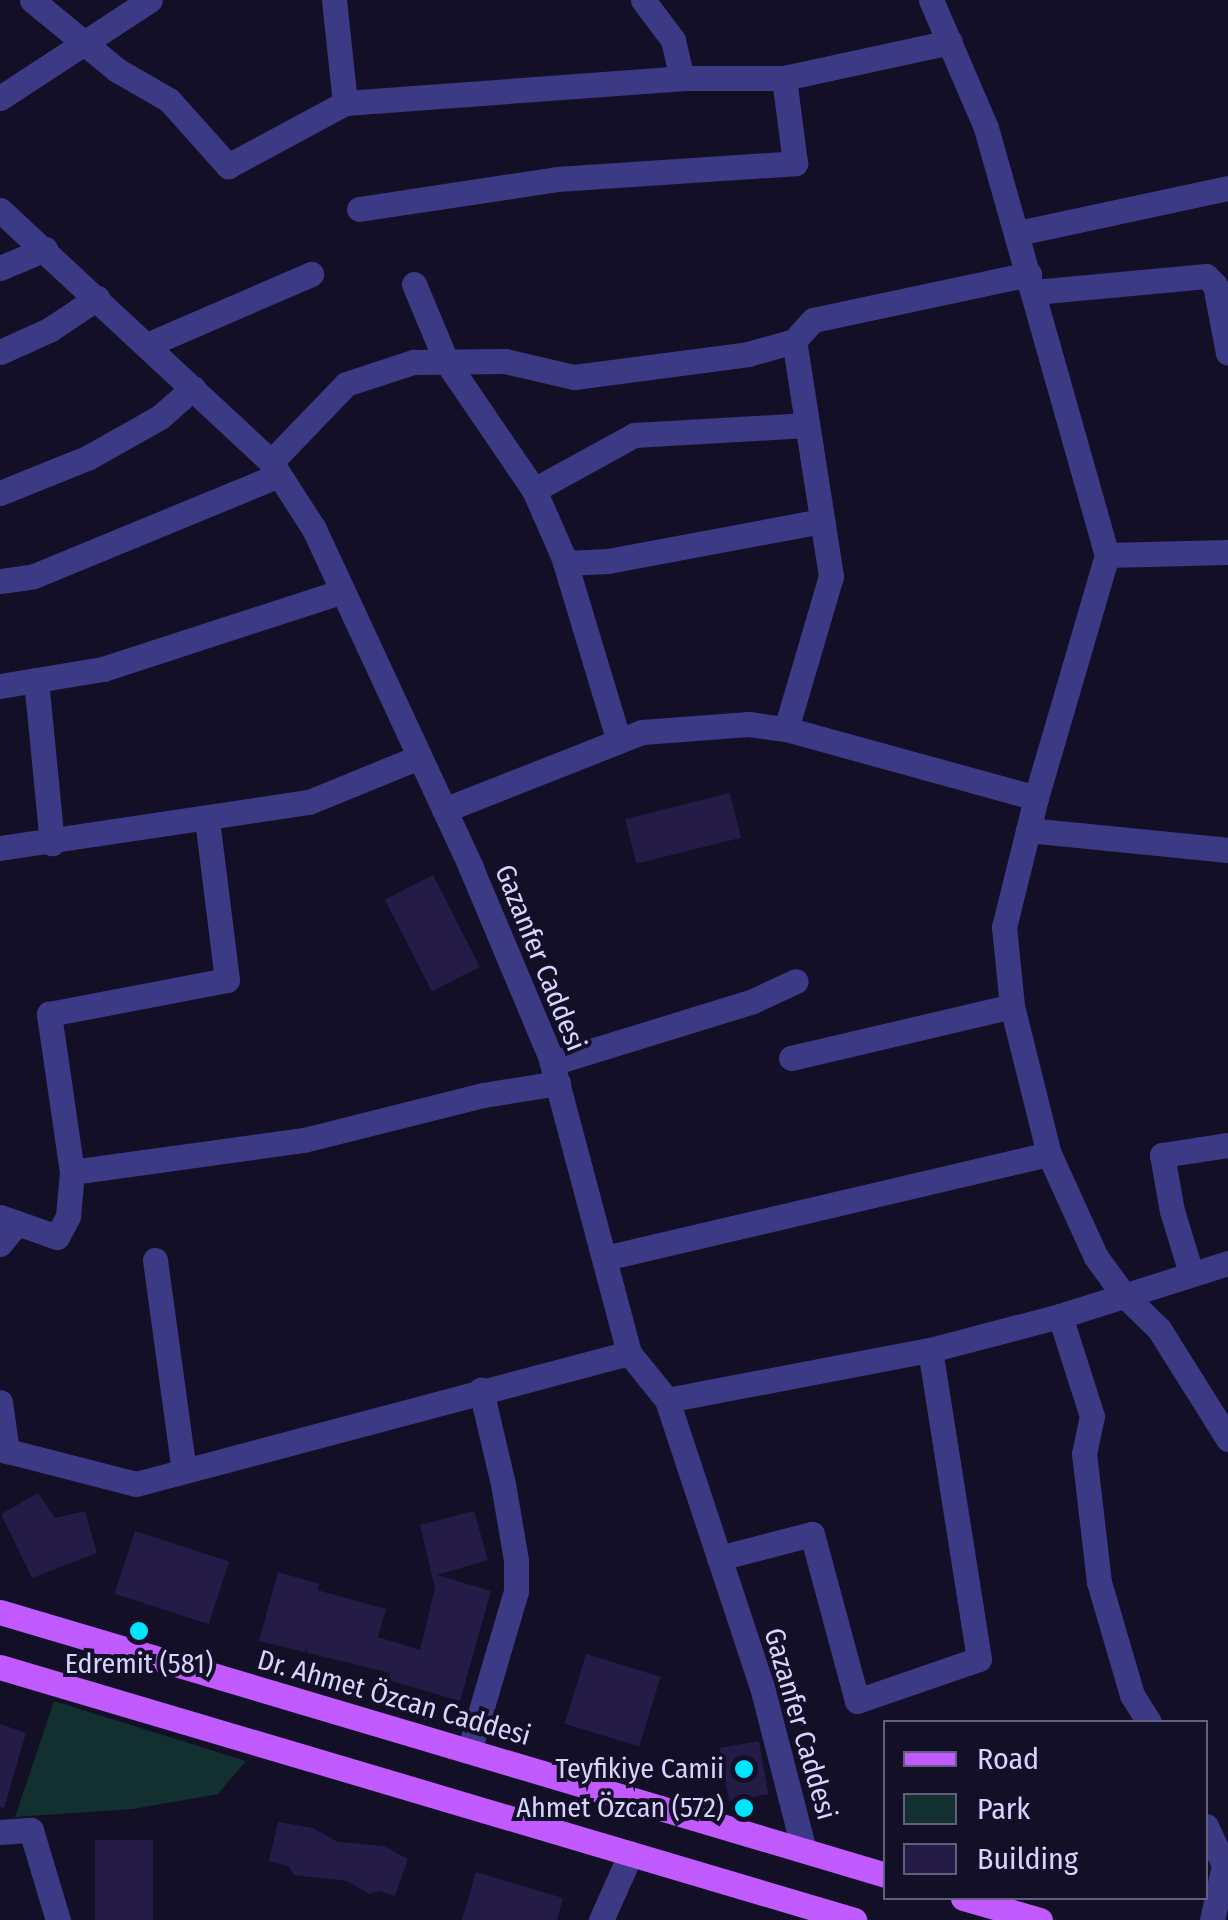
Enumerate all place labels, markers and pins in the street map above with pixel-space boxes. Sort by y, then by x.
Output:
marker: Edremit (581) [128,1620,150,1642]
place label: Edremit (581) [65,1647,213,1681]
place label: Teyfikiye Camii [556,1752,724,1786]
marker: Teyfikiye Camii [733,1758,755,1780]
place label: Ahmet Özcan (572) [516,1791,724,1825]
marker: Ahmet Özcan (572) [733,1797,755,1819]

